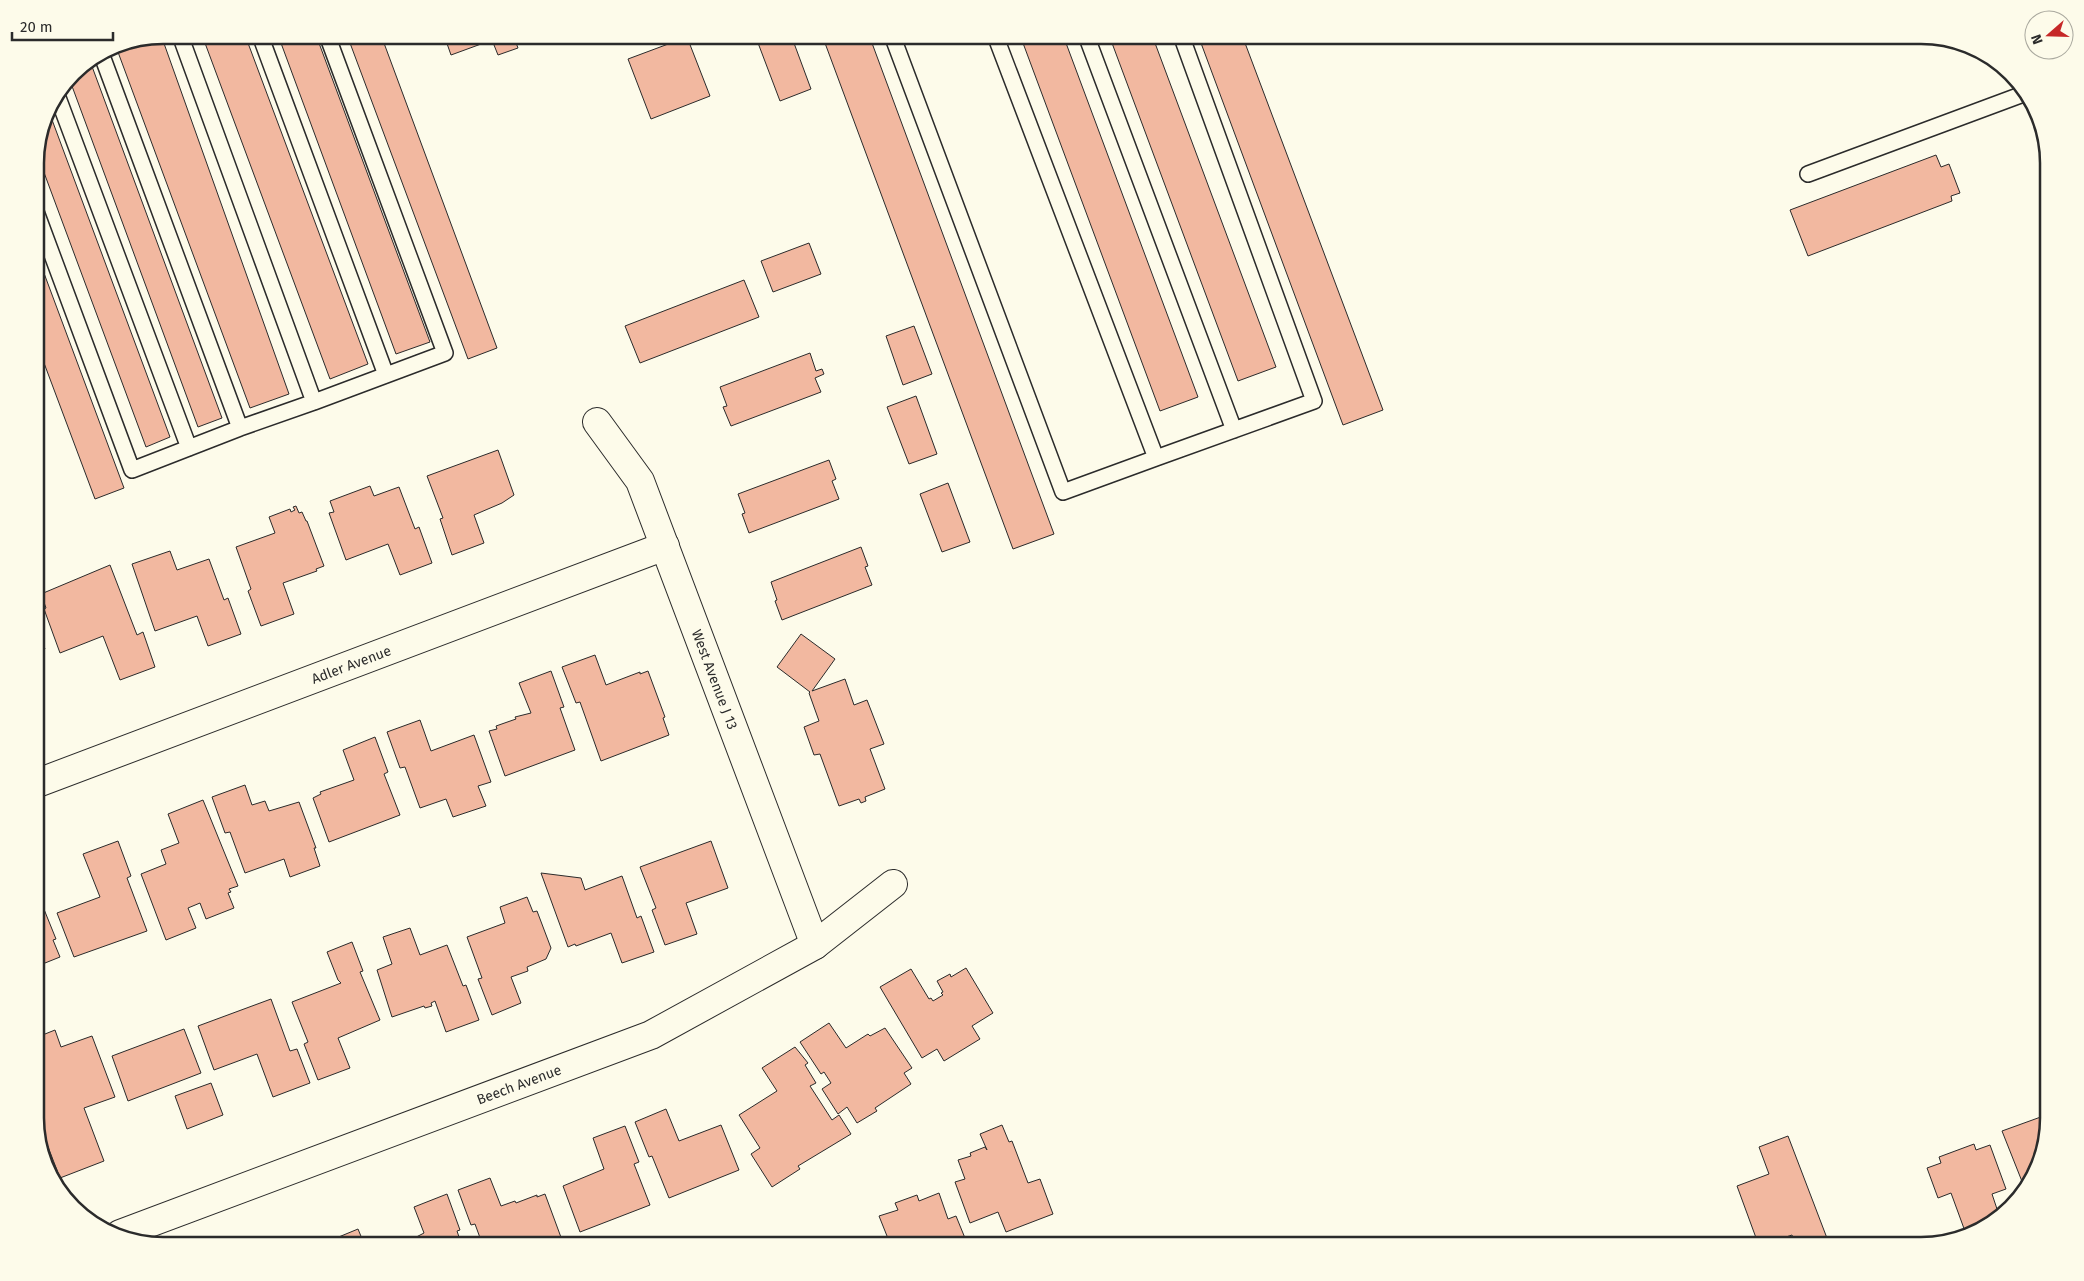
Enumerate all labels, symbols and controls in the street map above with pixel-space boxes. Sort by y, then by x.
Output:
scale bar [12,10,114,42]
north arrow [2024,10,2074,60]
text: 20 m [20,18,53,36]
text: N [2028,32,2047,47]
street label: West Avenue J 13 [688,627,741,732]
street label: Adler Avenue [309,642,394,688]
street label: Beech Avenue [474,1061,564,1109]

